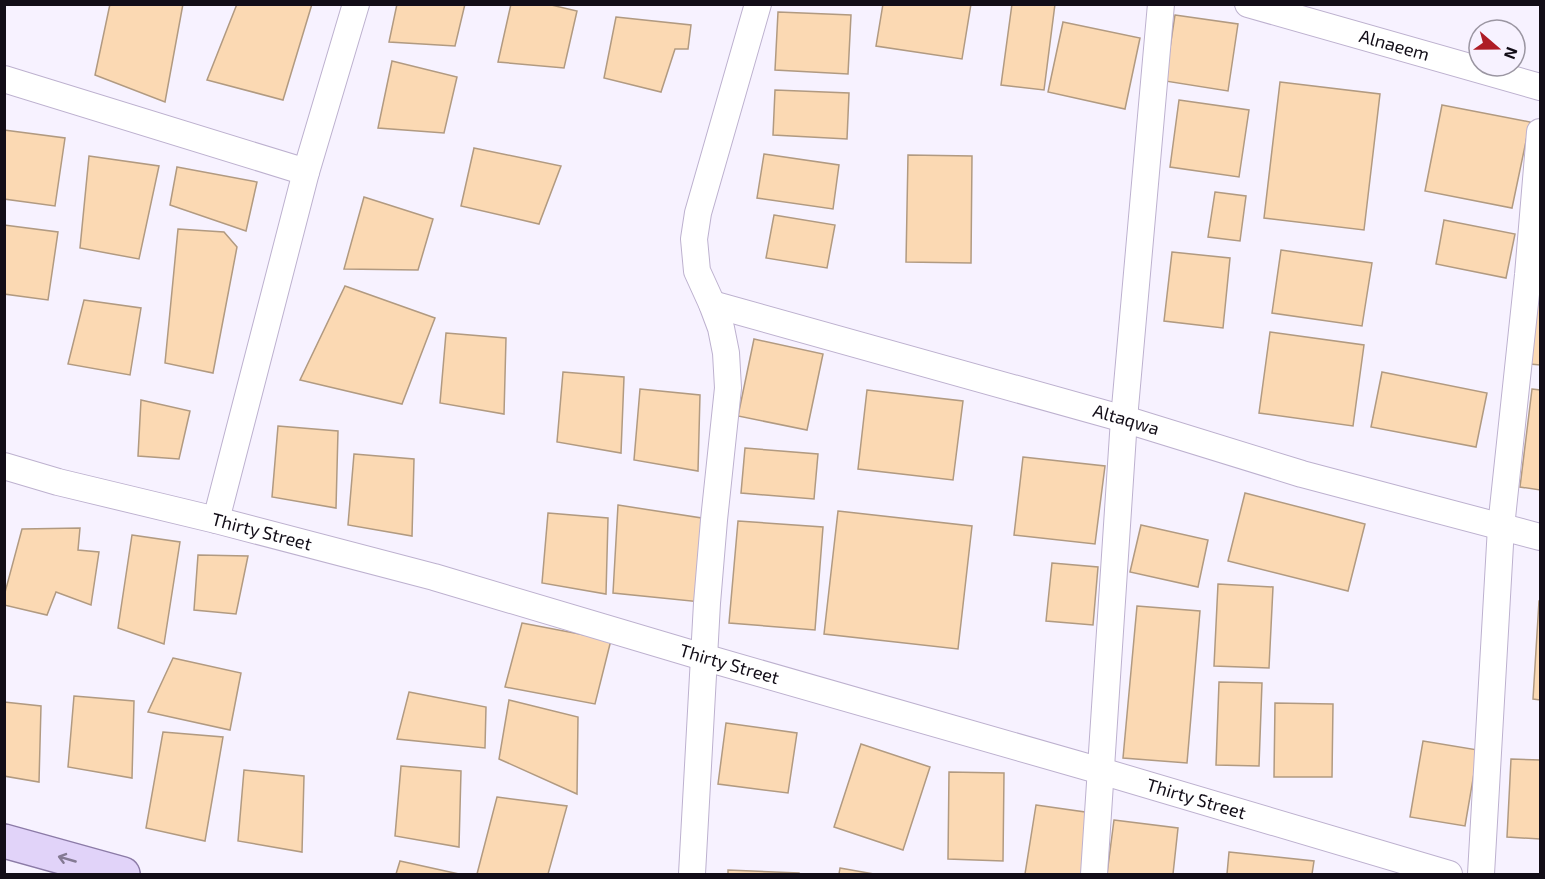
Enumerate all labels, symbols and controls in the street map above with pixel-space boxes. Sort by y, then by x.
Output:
north arrow [1467,18,1527,78]
street label: Alnaeem [1357,24,1432,65]
text: N [1501,45,1522,62]
street label: Altaqwa [1091,399,1162,439]
street label: Thirty Street [209,507,314,555]
street label: Thirty Street [677,639,782,688]
street label: Thirty Street [1144,773,1249,823]
one-way arrow [58,852,77,864]

